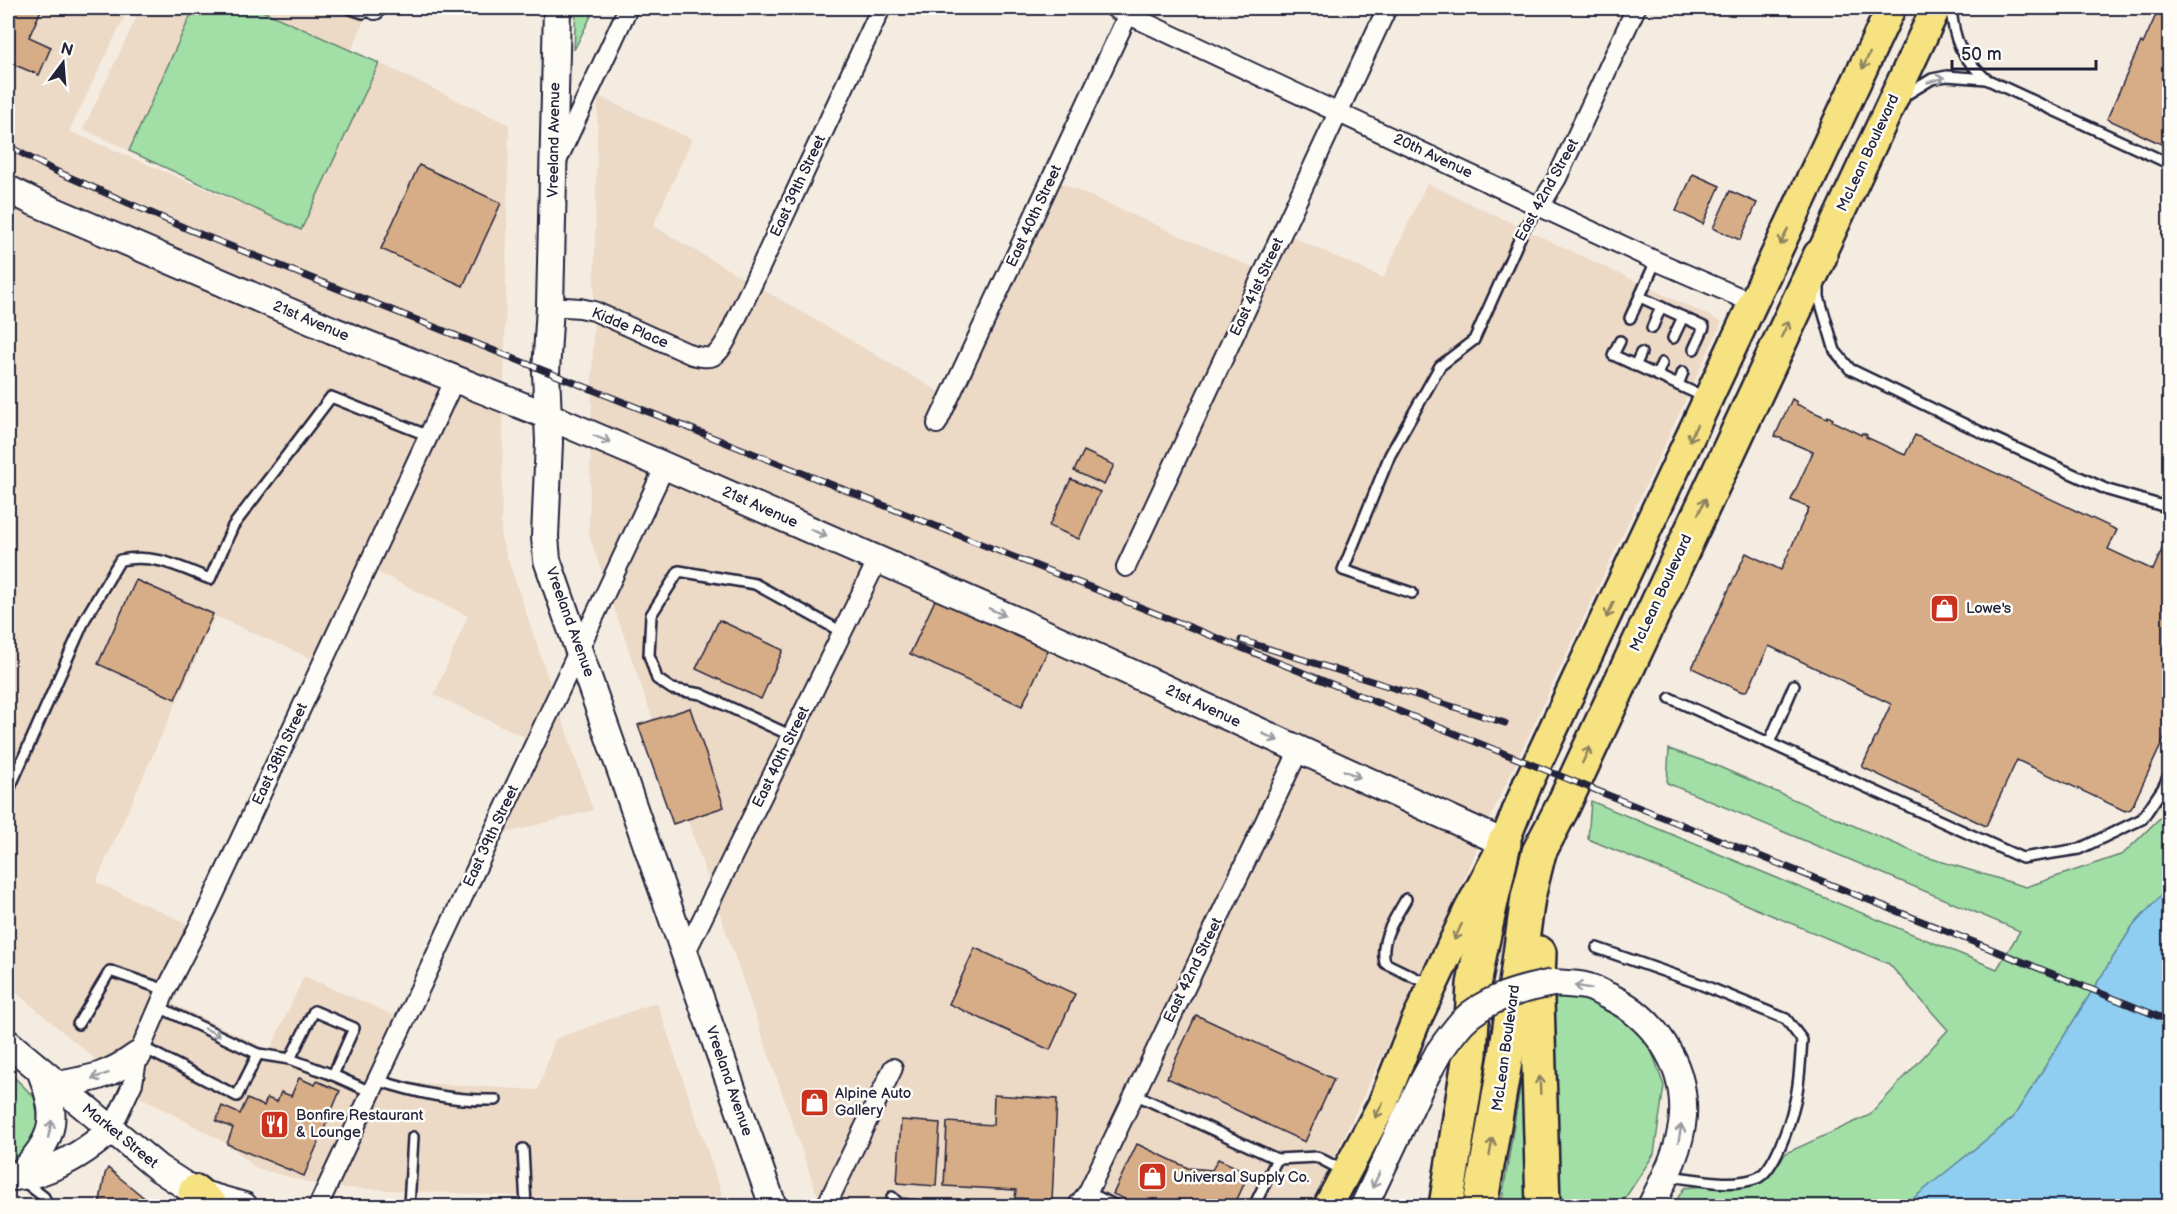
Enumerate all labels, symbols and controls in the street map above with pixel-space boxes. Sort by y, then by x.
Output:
north arrow [33,33,93,93]
scale bar [1952,33,2096,71]
text: N [58,39,75,61]
text: 50 m [1961,44,2002,65]
one-way arrow [1860,51,1872,69]
one-way arrow [1926,74,1945,85]
street label: Vreeland Avenue [543,82,565,198]
street label: McLean Boulevard [1832,91,1904,215]
street label: 20th Avenue [1390,129,1476,183]
street label: East 39th Street [766,132,830,240]
street label: East 42nd Street [1511,135,1583,245]
street label: East 40th Street [1002,162,1066,270]
one-way arrow [1777,228,1789,246]
street label: East 41st Street [1226,234,1288,339]
street label: 21st Avenue [270,296,352,346]
street label: Kidde Place [589,303,671,353]
one-way arrow [1780,321,1792,339]
one-way arrow [1686,424,1698,442]
one-way arrow [592,433,610,445]
street label: 21st Avenue [719,482,801,532]
one-way arrow [1697,497,1709,515]
one-way arrow [809,528,827,540]
street label: McLean Boulevard [1625,531,1697,655]
street label: Vreeland Avenue [541,565,599,680]
shop icon: Lowe's [1929,592,1961,624]
place label: Lowe's [1966,599,2012,618]
one-way arrow [1603,600,1615,618]
one-way arrow [988,607,1006,618]
street label: 21st Avenue [1162,680,1244,732]
street label: East 38th Street [248,700,312,808]
street label: East 40th Street [748,703,814,811]
one-way arrow [1261,732,1279,743]
one-way arrow [1580,746,1592,764]
one-way arrow [1343,769,1361,780]
street label: East 39th Street [459,782,523,890]
street label: East 42nd Street [1159,914,1227,1026]
one-way arrow [1451,922,1463,940]
one-way arrow [1574,981,1593,992]
street label: McLean Boulevard [1488,984,1524,1112]
street label: Vreeland Avenue [701,1023,757,1139]
one-way arrow [203,1026,221,1038]
one-way arrow [91,1071,110,1082]
one-way arrow [1534,1076,1545,1096]
place label: Alpine Auto Gallery [835,1084,911,1120]
shop icon: Alpine Auto Gallery [798,1086,830,1118]
street label: Market Street [78,1100,162,1173]
one-way arrow [1372,1100,1384,1118]
place label: Bonfire Restaurant & Lounge [296,1106,424,1142]
restaurant icon: Bonfire Restaurant & Lounge [259,1108,291,1140]
one-way arrow [45,1120,56,1139]
one-way arrow [1674,1123,1685,1143]
one-way arrow [1486,1137,1497,1157]
shop icon: Universal Supply Co. [1136,1161,1168,1193]
place label: Universal Supply Co. [1173,1168,1309,1187]
one-way arrow [1370,1171,1382,1189]

